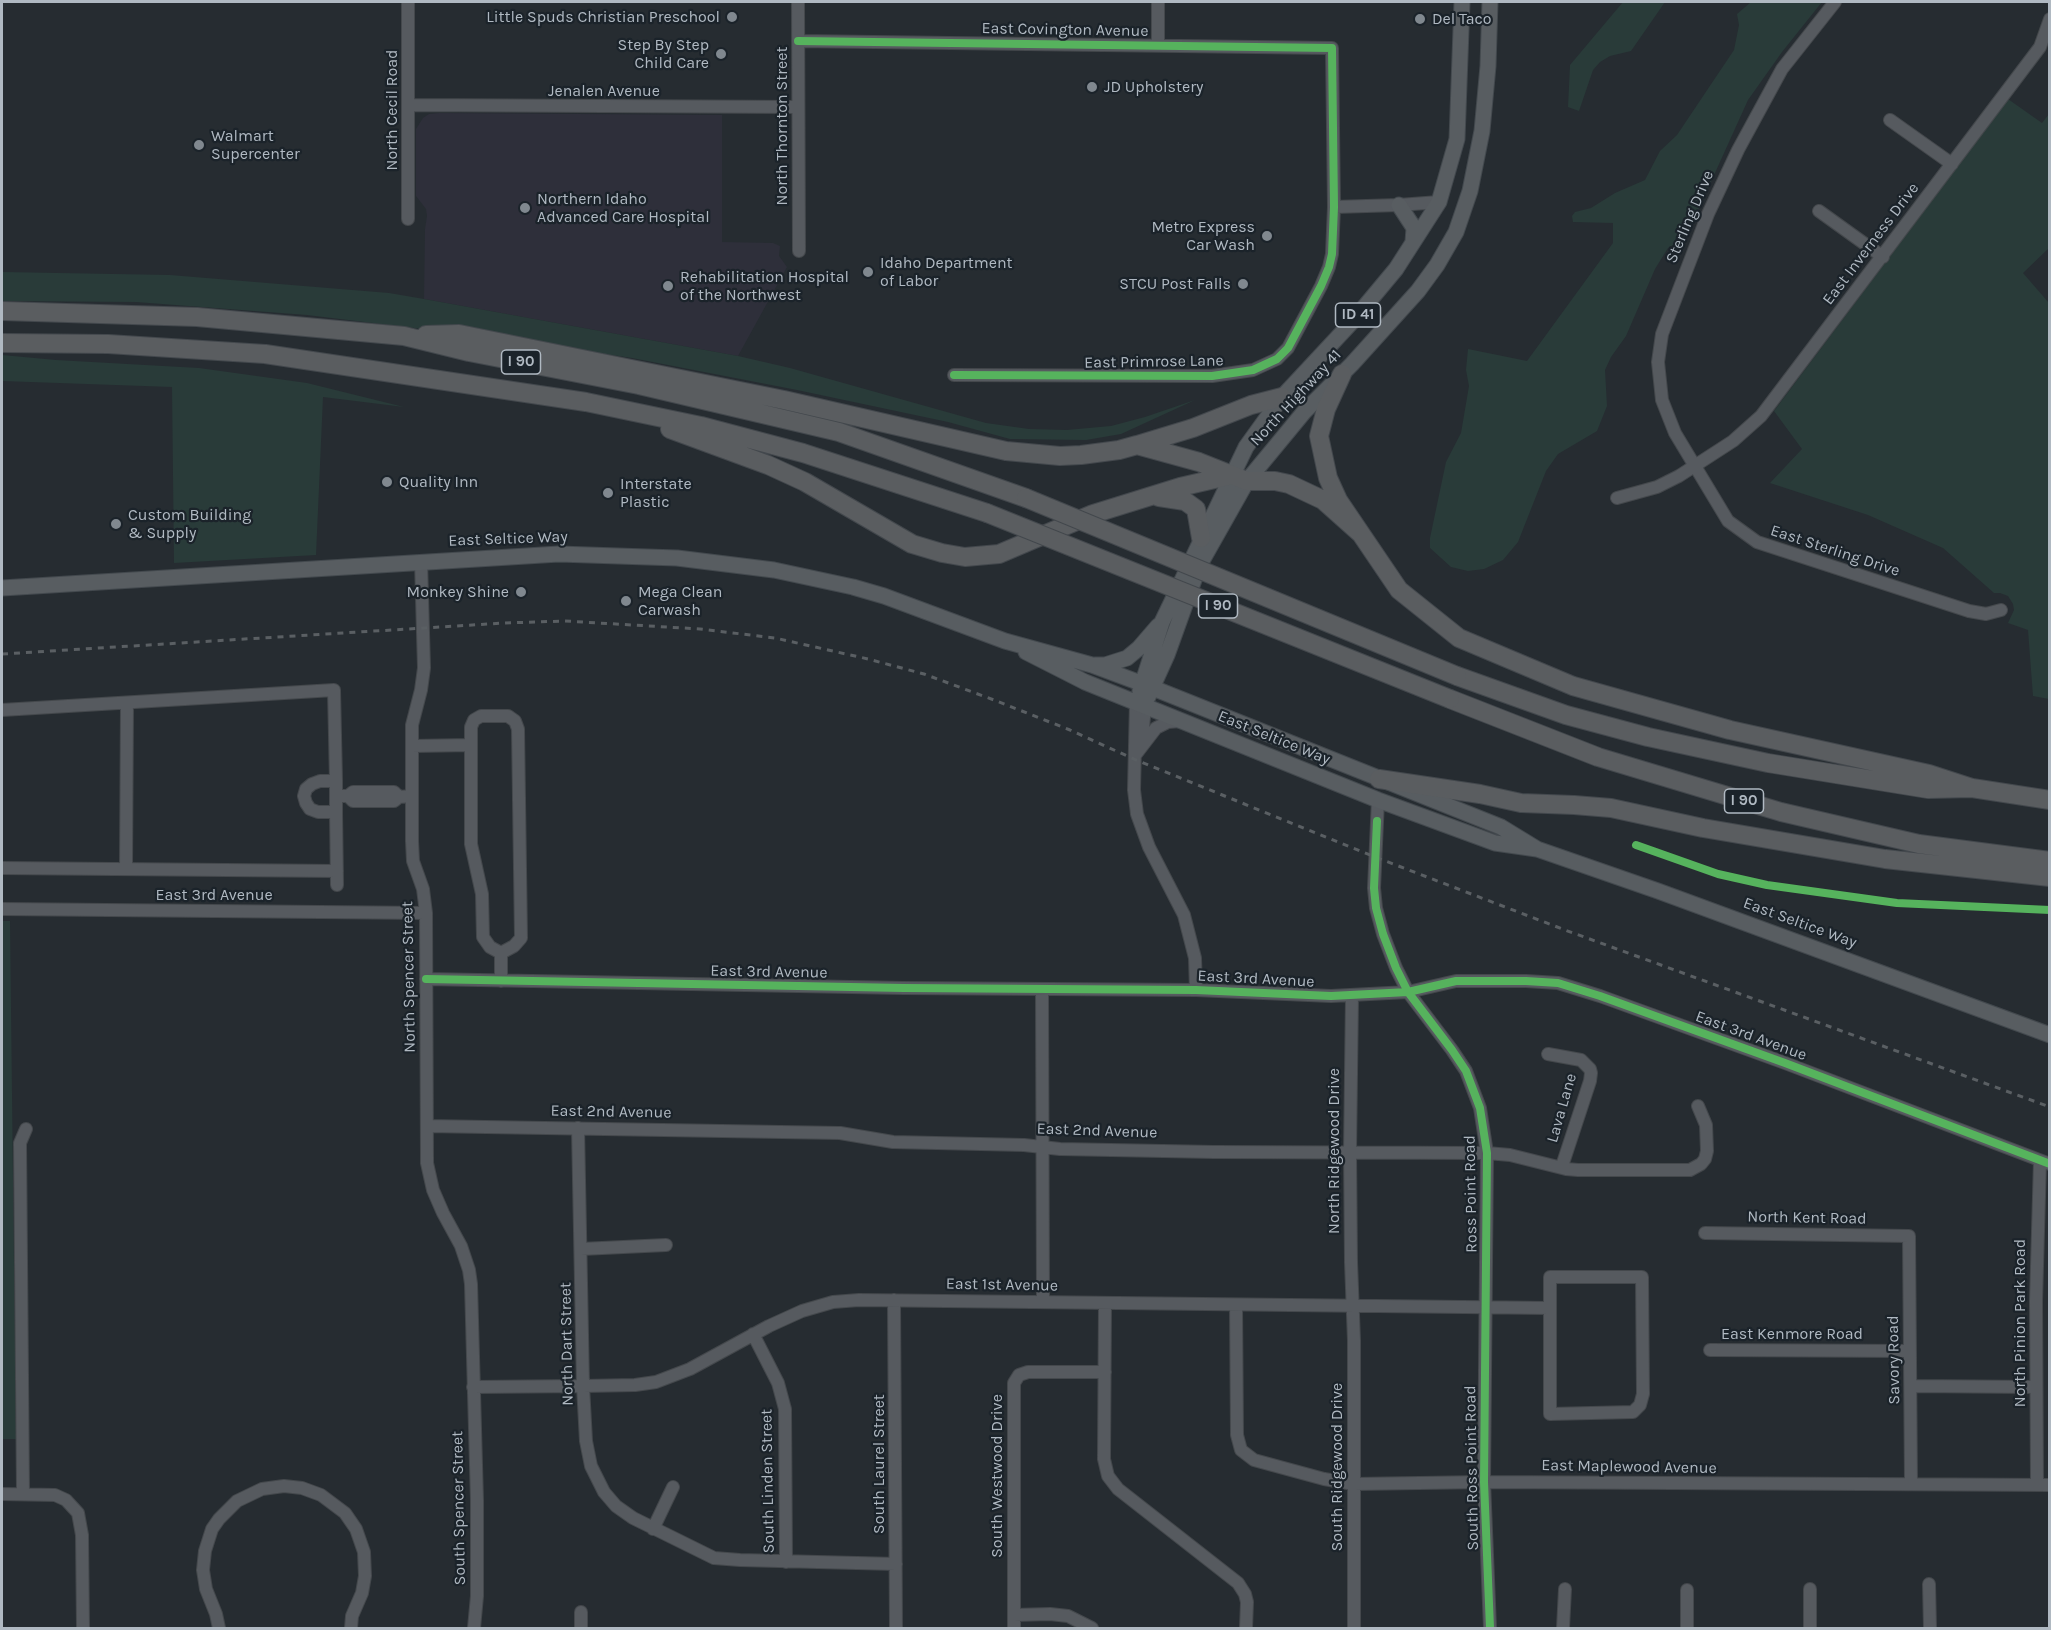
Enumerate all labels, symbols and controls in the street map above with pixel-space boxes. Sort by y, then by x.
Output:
place label: Little Spuds Christian Preschool [486,7,720,27]
place label: Del Taco [1432,9,1491,29]
marker: Little Spuds Christian Preschool [725,10,739,24]
marker: Del Taco [1413,12,1427,26]
street label: East Covington Avenue [981,19,1149,41]
place label: Step By Step Child Care [617,35,709,73]
marker: Step By Step Child Care [714,47,728,61]
street label: North Thornton Street [772,47,792,205]
street label: North Cecil Road [382,49,402,171]
place label: JD Upholstery [1104,77,1203,97]
marker: JD Upholstery [1085,80,1099,94]
street label: Jenalen Avenue [548,81,660,101]
place label: Walmart Supercenter [211,126,300,164]
marker: Walmart Supercenter [192,138,206,152]
street label: Sterling Drive [1662,168,1718,266]
street label: East Inverness Drive [1819,179,1923,309]
place label: Northern Idaho Advanced Care Hospital [537,189,710,227]
marker: Northern Idaho Advanced Care Hospital [518,201,532,215]
place label: Metro Express Car Wash [1152,217,1255,255]
marker: Metro Express Car Wash [1260,229,1274,243]
place label: Idaho Department of Labor [880,253,1013,291]
marker: Idaho Department of Labor [861,265,875,279]
place label: Rehabilitation Hospital of the Northwest [680,267,849,305]
place label: STCU Post Falls [1119,274,1231,294]
marker: STCU Post Falls [1236,277,1250,291]
marker: Rehabilitation Hospital of the Northwest [661,279,675,293]
road number: ID 41 [1336,303,1380,327]
street label: North Highway 41 [1246,346,1346,450]
road number: I 90 [502,350,540,374]
street label: East Primrose Lane [1084,351,1224,373]
place label: Quality Inn [399,472,478,492]
place label: Interstate Plastic [620,474,692,512]
marker: Quality Inn [380,475,394,489]
marker: Interstate Plastic [601,486,615,500]
place label: Custom Building & Supply [128,505,251,543]
marker: Custom Building & Supply [109,517,123,531]
street label: East Sterling Drive [1768,521,1902,581]
street label: East Seltice Way [448,527,568,551]
place label: Monkey Shine [407,582,509,602]
place label: Mega Clean Carwash [638,582,722,620]
marker: Monkey Shine [514,585,528,599]
marker: Mega Clean Carwash [619,594,633,608]
road number: I 90 [1198,594,1238,618]
street label: East Seltice Way [1215,707,1333,769]
road number: I 90 [1724,789,1764,813]
street label: East 3rd Avenue [155,885,273,905]
street label: East Seltice Way [1741,894,1859,952]
street label: North Spencer Street [398,901,420,1053]
street label: East 3rd Avenue [710,961,828,983]
street label: East 3rd Avenue [1197,966,1315,992]
street label: East 3rd Avenue [1693,1007,1809,1065]
street label: North Ridgewood Drive [1324,1068,1344,1234]
street label: Lava Lane [1543,1071,1581,1145]
street label: East 2nd Avenue [550,1101,672,1123]
street label: East 2nd Avenue [1036,1119,1158,1143]
street label: Ross Point Road [1460,1135,1482,1253]
street label: North Kent Road [1747,1207,1867,1229]
street label: North Pinion Park Road [2010,1239,2030,1407]
street label: East 1st Avenue [946,1274,1058,1296]
street label: North Dart Street [556,1282,578,1406]
street label: Savory Road [1884,1315,1904,1405]
street label: East Kenmore Road [1721,1324,1863,1344]
street label: South Ridgewood Drive [1327,1383,1347,1551]
street label: South Ross Point Road [1461,1385,1483,1551]
street label: South Laurel Street [869,1394,889,1534]
street label: South Westwood Drive [987,1394,1007,1558]
street label: South Linden Street [757,1409,779,1553]
street label: South Spencer Street [448,1431,470,1585]
street label: East Maplewood Avenue [1541,1456,1717,1478]

